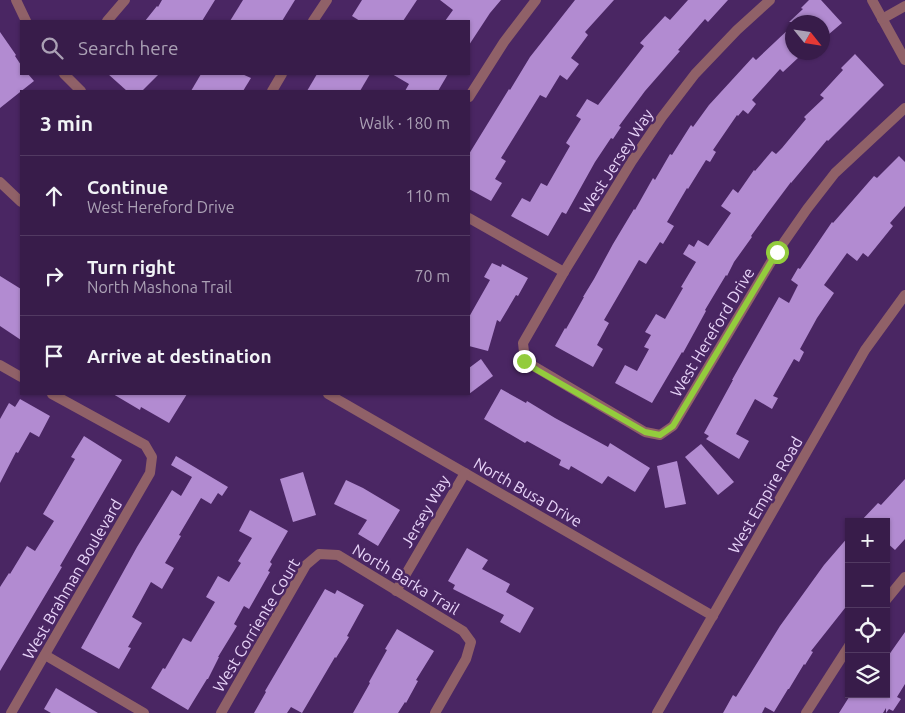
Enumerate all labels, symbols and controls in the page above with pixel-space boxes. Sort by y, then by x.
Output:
north arrow [785,15,830,60]
search box [20,20,470,75]
icon: search [38,34,66,62]
text: Search here [78,37,178,59]
street label: West Jersey Way [576,105,657,216]
text: 3 min [40,111,93,135]
text: Walk · 180 m [359,114,450,132]
text: Continue [87,176,168,198]
icon: ahead [40,182,68,210]
text: 110 m [405,187,450,205]
text: West Hereford Drive [87,198,235,216]
route start [766,241,789,264]
text: Turn right [87,256,175,278]
icon: right [40,262,68,290]
street label: West Hereford Drive [666,264,758,400]
text: 70 m [414,267,450,285]
text: North Mashona Trail [87,278,232,296]
icon: arrive [40,342,68,370]
text: Arrive at destination [87,345,272,367]
route end [513,350,536,373]
street label: West Empire Road [724,433,806,557]
street label: North Busa Drive [471,454,585,530]
street label: Jersey Way [397,471,453,550]
street label: West Brahman Boulevard [19,496,125,662]
map controls [845,518,890,698]
button: + [845,518,890,563]
street label: North Barka Trail [349,540,463,618]
street label: West Corriente Court [209,554,303,695]
button: − [845,563,890,608]
button: locate [845,608,890,653]
button: layers [845,653,890,698]

